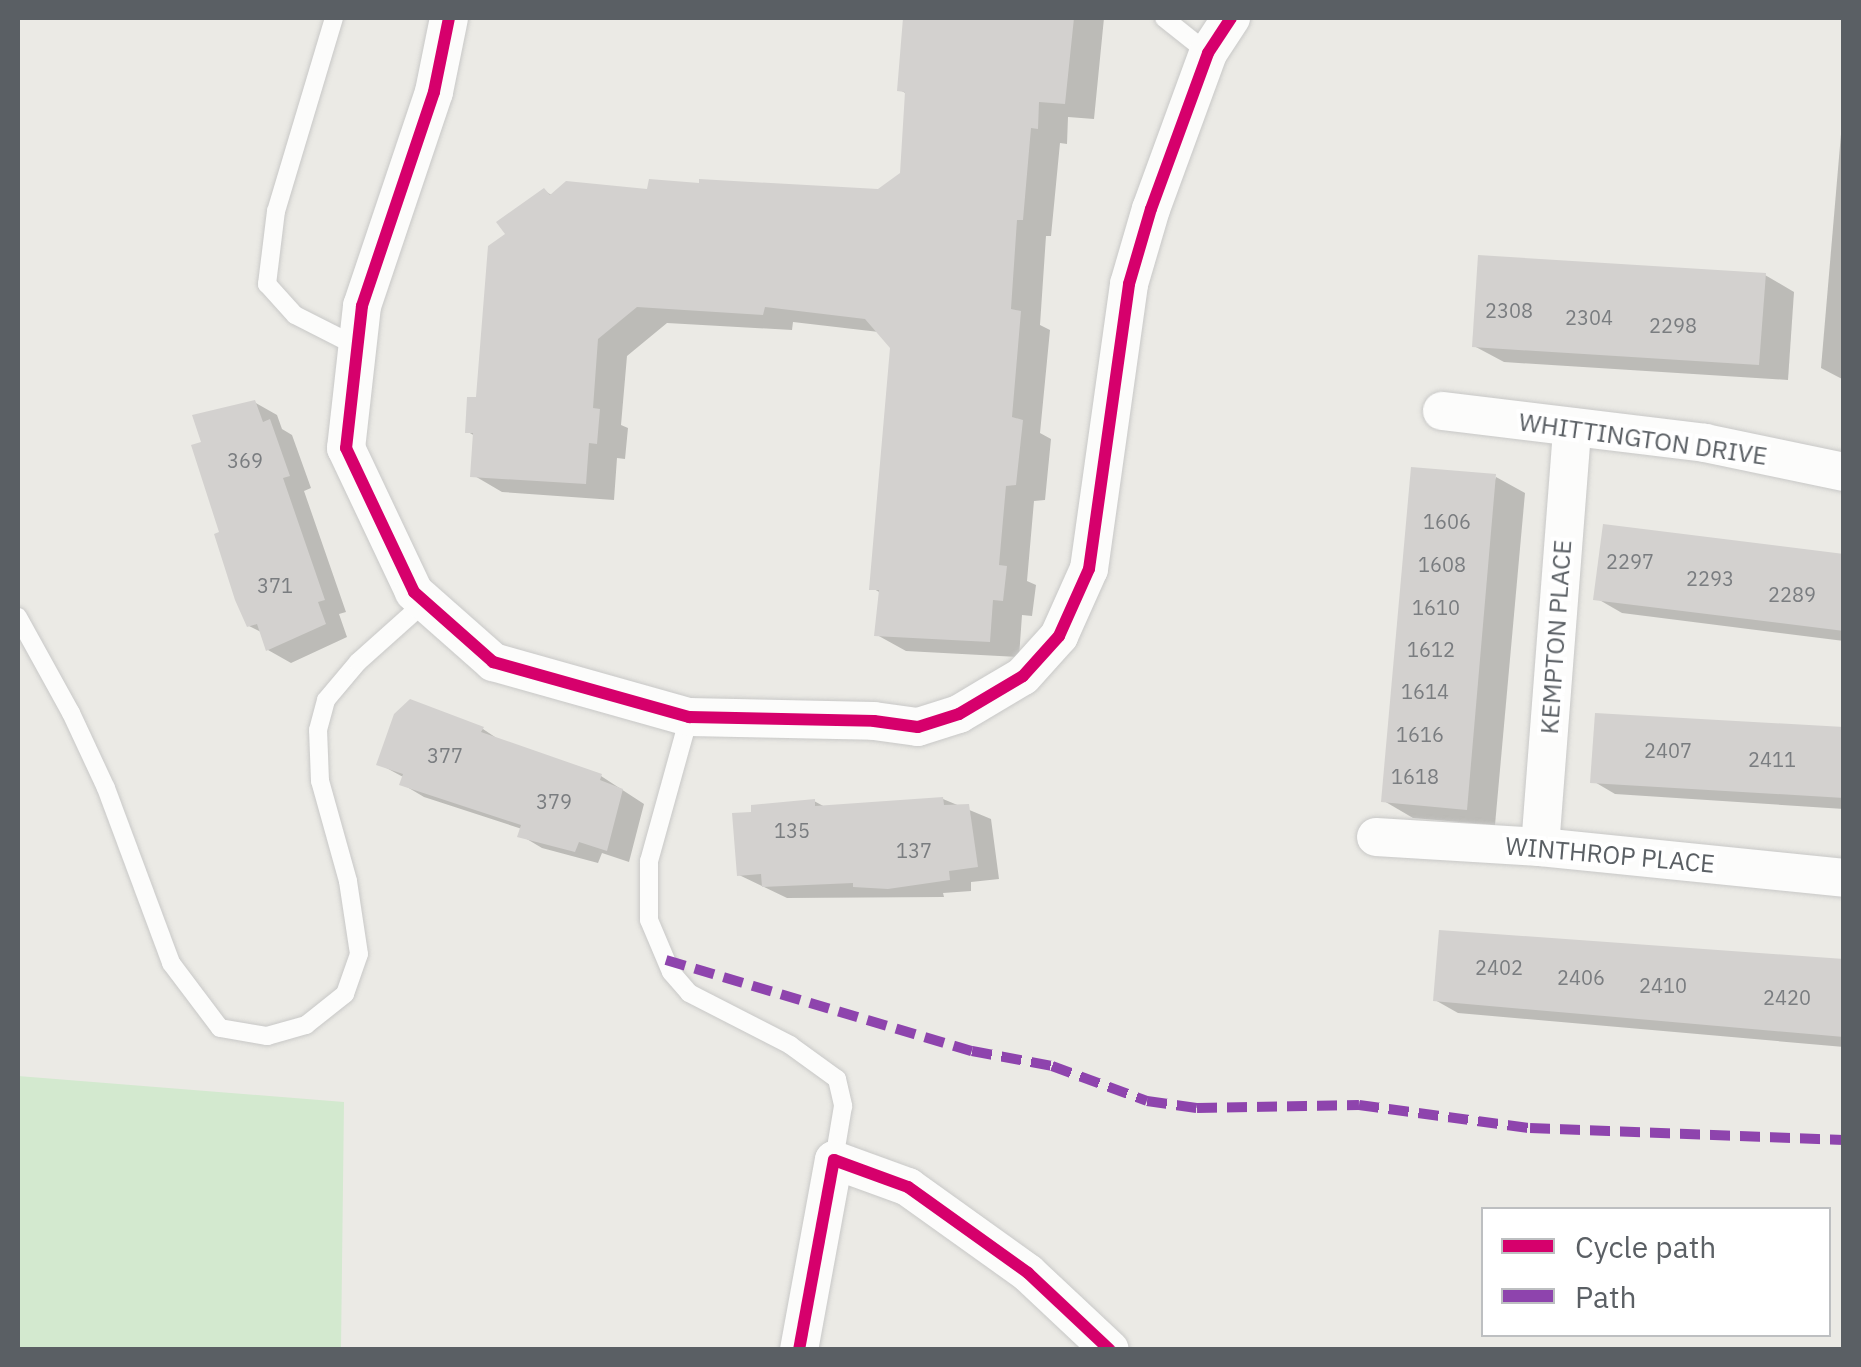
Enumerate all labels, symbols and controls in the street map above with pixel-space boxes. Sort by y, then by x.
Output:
house number: 2308 [1485,298,1533,322]
house number: 2304 [1565,305,1613,329]
house number: 2298 [1649,313,1697,337]
street label: WHITTINGTON DRIVE [1517,407,1769,471]
house number: 369 [227,448,263,472]
house number: 1606 [1423,509,1471,533]
street label: KEMPTON PLACE [1534,539,1578,735]
house number: 2297 [1606,549,1654,573]
house number: 1608 [1418,552,1466,576]
house number: 2293 [1686,566,1734,590]
house number: 371 [257,573,293,597]
house number: 2289 [1768,582,1816,606]
house number: 1610 [1412,595,1460,619]
house number: 1612 [1407,637,1455,661]
house number: 1614 [1401,679,1449,703]
house number: 1616 [1396,722,1444,746]
house number: 2407 [1644,738,1692,762]
house number: 377 [427,743,463,767]
house number: 2411 [1748,747,1796,771]
house number: 1618 [1391,764,1439,788]
house number: 379 [536,789,572,813]
house number: 135 [774,818,810,842]
street label: WINTHROP PLACE [1504,831,1716,879]
house number: 137 [896,838,932,862]
house number: 2402 [1475,955,1523,979]
house number: 2406 [1557,965,1605,989]
house number: 2410 [1639,973,1687,997]
house number: 2420 [1763,985,1811,1009]
legend [1481,1207,1831,1337]
text: Cycle path [1575,1227,1716,1266]
text: Path [1575,1277,1636,1316]

